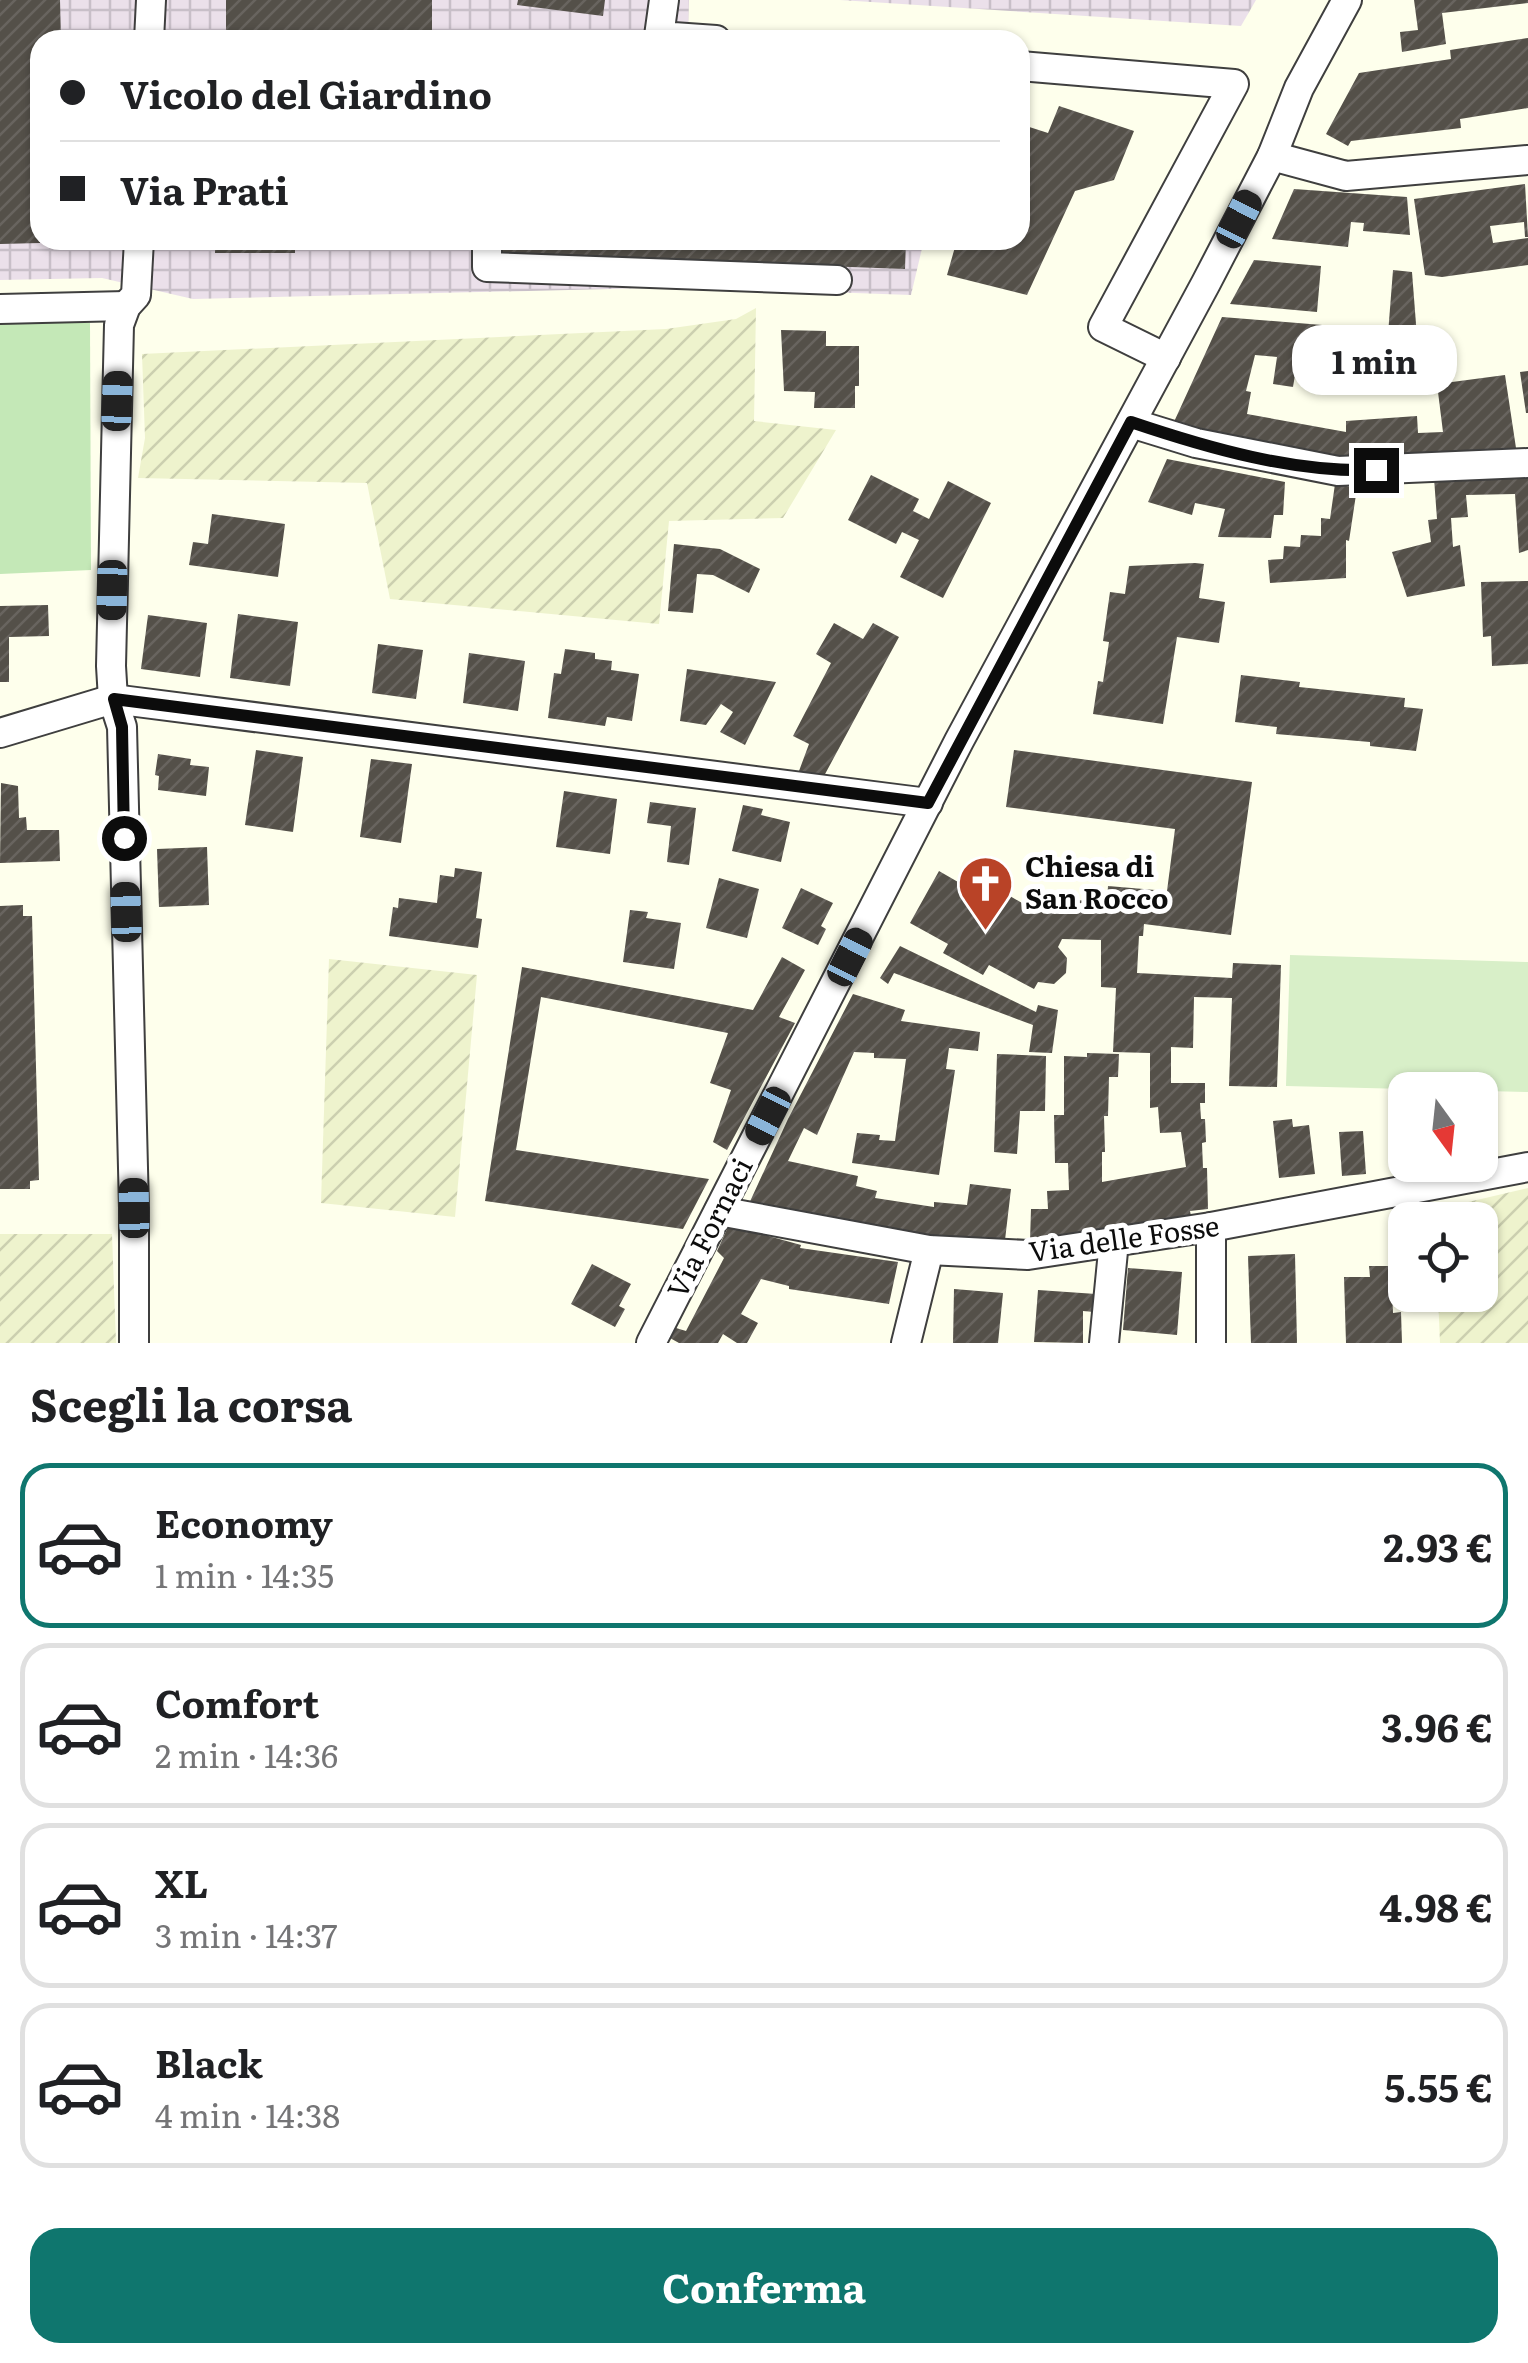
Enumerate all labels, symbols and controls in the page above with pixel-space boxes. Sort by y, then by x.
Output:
text: Vicolo del Giardino [120,64,492,121]
text: Via Prati [120,160,289,217]
car [1212,185,1266,253]
callout: 1 min [1294,325,1458,395]
text: 1 min [1332,336,1417,384]
car [101,370,133,432]
route end [1354,448,1399,493]
car [96,560,128,620]
route start [102,816,147,861]
place label: Chiesa di San Rocco [1025,844,1169,918]
church icon: Chiesa di San Rocco [956,853,1016,932]
car [110,881,142,943]
car [823,923,877,991]
north arrow [1388,1072,1498,1182]
map controls [1388,1072,1498,1312]
car [741,1082,795,1150]
street label: Via Fornaci [655,1150,762,1305]
car [118,1178,150,1238]
button: locate [1388,1202,1498,1312]
street label: Via delle Fosse [1026,1203,1222,1271]
text: Scegli la corsa [30,1369,352,1436]
text: Economy [155,1493,333,1550]
icon: car [35,1501,125,1591]
text: 2.93 € [1383,1517,1493,1574]
text: 1 min · 14:35 [155,1550,334,1598]
text: Comfort [155,1673,319,1730]
icon: car [35,1681,125,1771]
text: 3.96 € [1381,1697,1493,1754]
text: 2 min · 14:36 [155,1730,338,1778]
text: XL [155,1853,208,1910]
icon: car [35,1861,125,1951]
text: 4.98 € [1379,1877,1493,1934]
text: 3 min · 14:37 [155,1910,337,1958]
text: Black [155,2033,263,2090]
icon: car [35,2041,125,2131]
text: 5.55 € [1384,2057,1493,2114]
text: 4 min · 14:38 [155,2090,340,2138]
button: Conferma [30,2228,1498,2343]

